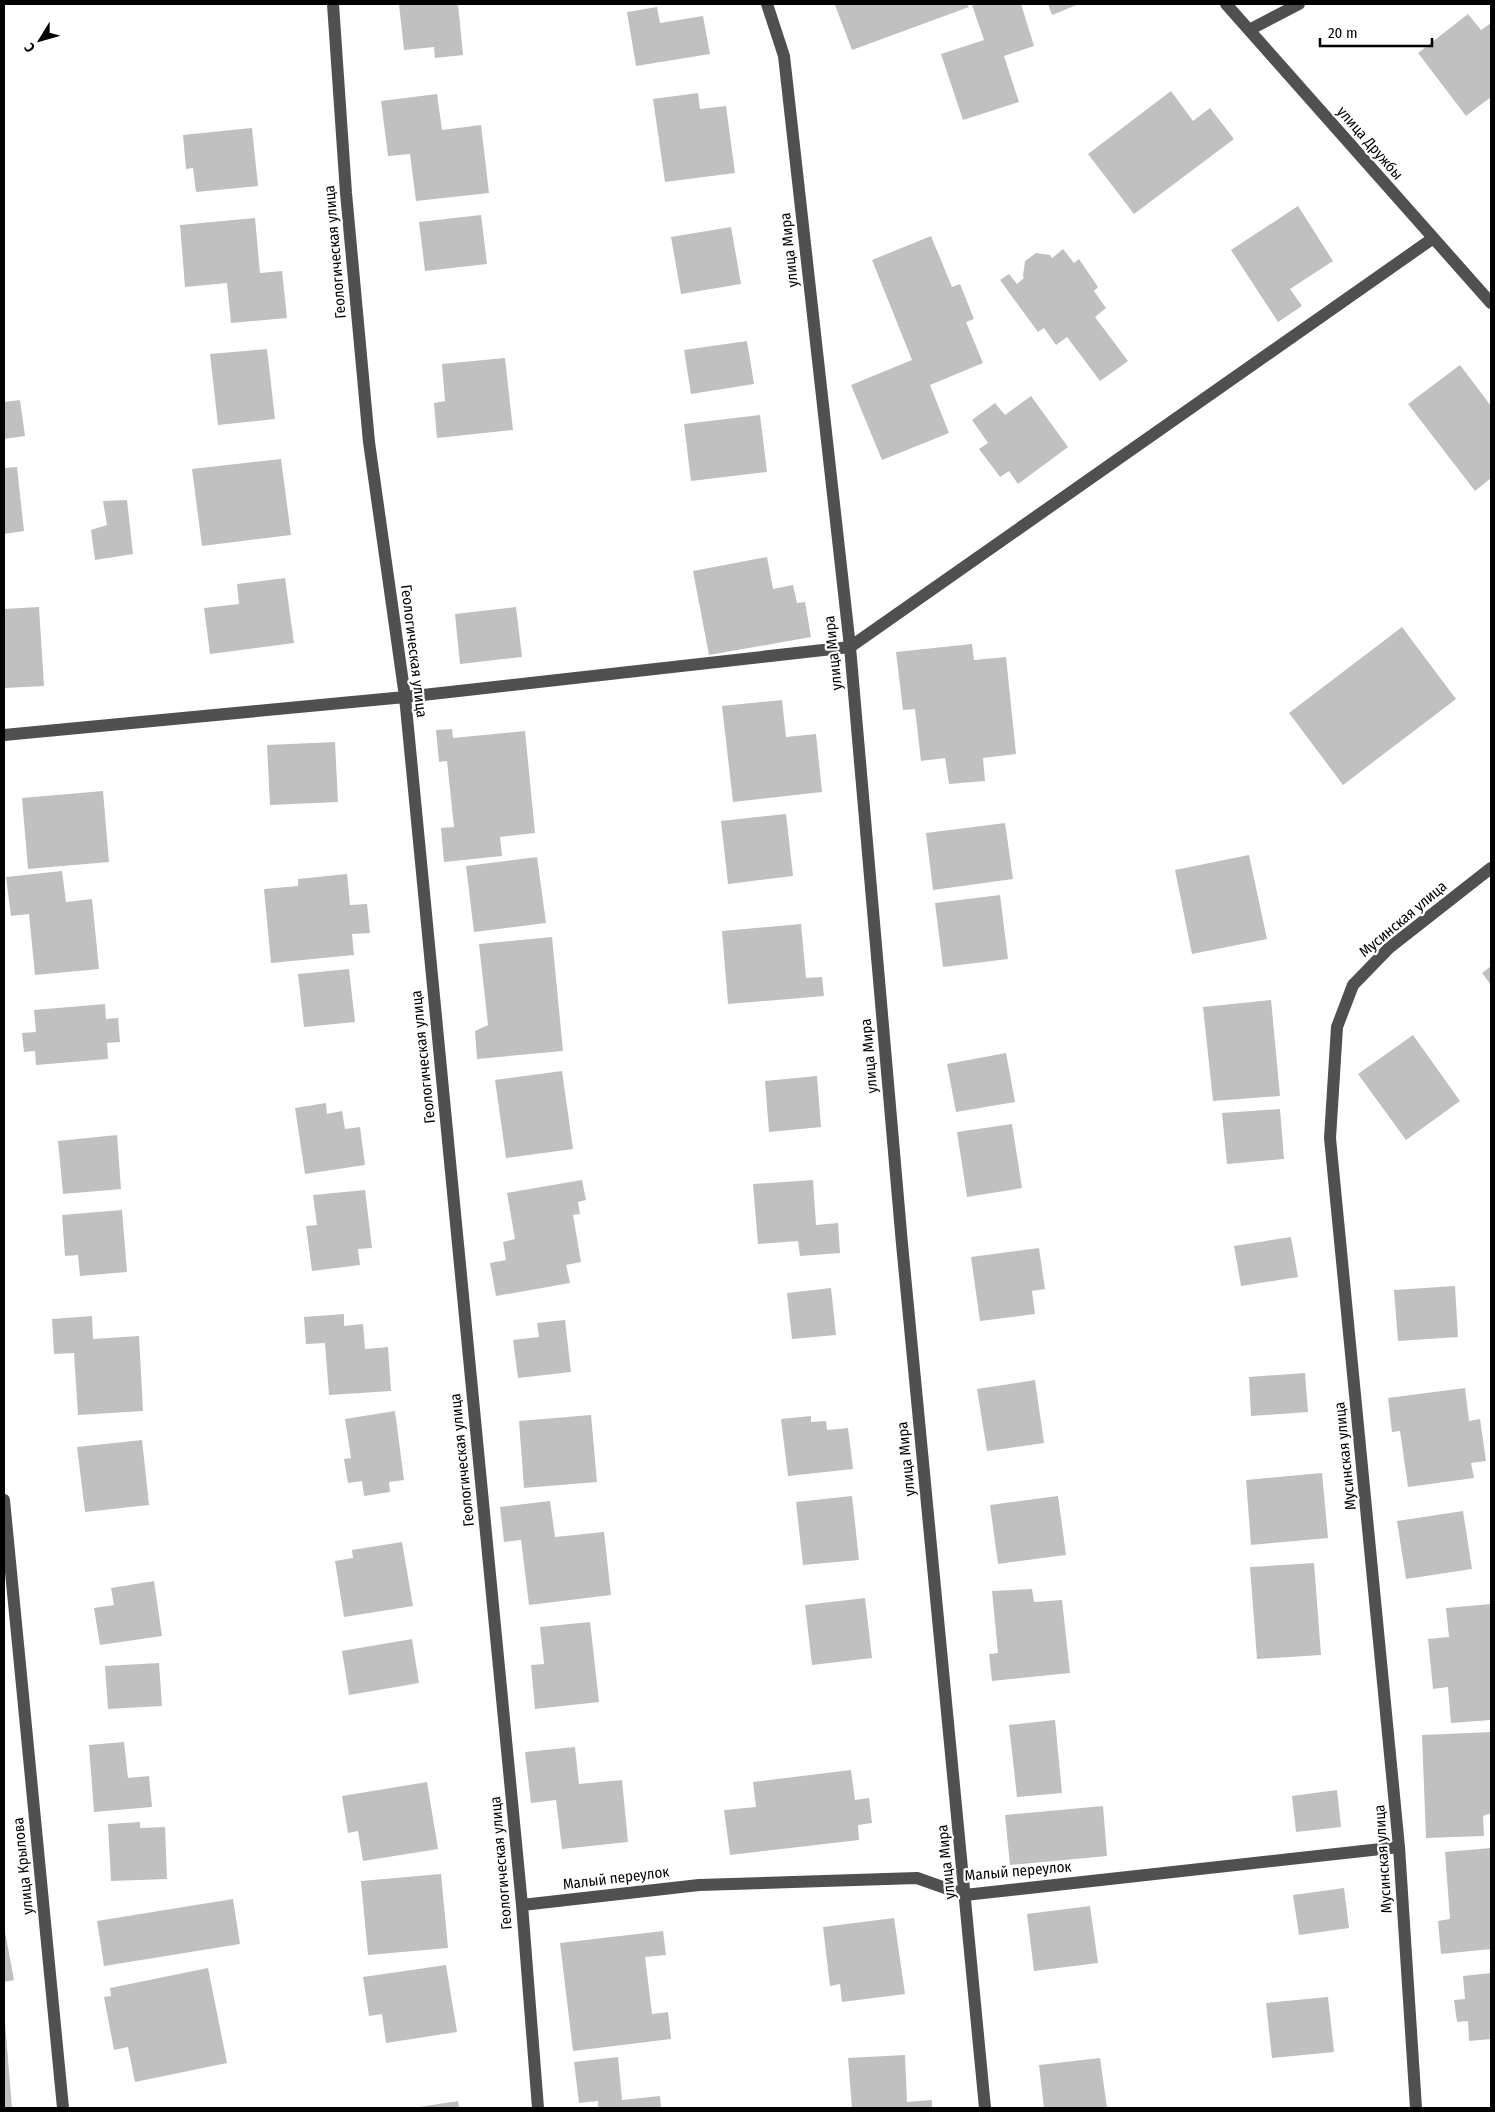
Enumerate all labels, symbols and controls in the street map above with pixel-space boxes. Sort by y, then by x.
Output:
north arrow [15,15,65,65]
scale bar [1320,15,1432,47]
text: 20 m [1328,24,1358,42]
text: С [21,39,39,56]
street label: улица Дружбы [1333,103,1407,183]
street label: Геологическая улица [320,184,350,320]
street label: улица Мира [776,212,802,288]
street label: Геологическая улица [397,583,431,719]
street label: улица Мира [820,615,846,691]
street label: Мусинская улица [1356,877,1450,961]
street label: Геологическая улица [407,989,439,1125]
street label: улица Мира [857,1018,881,1094]
street label: Геологическая улица [446,1392,478,1528]
street label: Мусинская улица [1330,1401,1360,1511]
street label: улица Мира [893,1421,919,1497]
street label: Геологическая улица [486,1795,516,1931]
street label: Мусинская улица [1370,1804,1396,1914]
street label: улица Крылова [9,1817,37,1915]
street label: улица Мира [933,1824,959,1900]
street label: Малый переулок [964,1857,1072,1885]
street label: Малый переулок [562,1863,670,1893]

